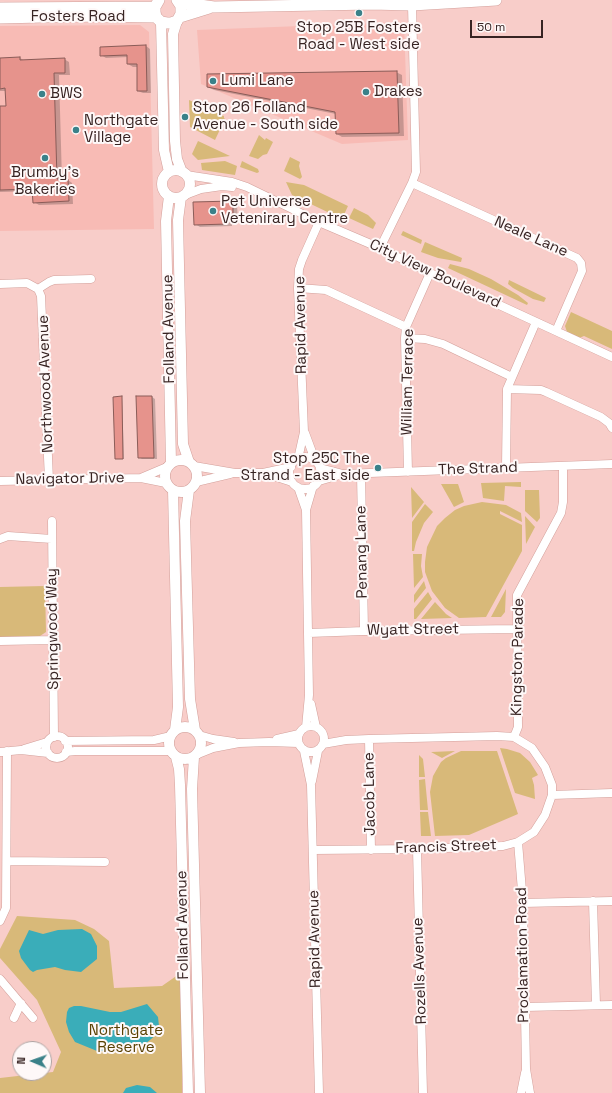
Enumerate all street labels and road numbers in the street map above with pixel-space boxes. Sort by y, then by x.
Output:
street label: Fosters Road [31,8,125,26]
street label: Neale Lane [491,213,571,261]
street label: City View Boulevard [366,236,504,312]
street label: Folland Avenue [159,274,179,384]
street label: Rapid Avenue [291,276,311,374]
street label: Northwood Avenue [35,315,57,453]
street label: William Terrace [398,328,418,436]
street label: The Strand [438,459,518,479]
street label: Navigator Drive [15,469,125,489]
street label: Penang Lane [352,505,372,599]
street label: Springwood Way [43,568,63,690]
street label: Kingston Parade [508,598,528,716]
street label: Wyatt Street [367,620,459,640]
street label: Jacob Lane [360,752,380,836]
street label: Francis Street [395,836,497,858]
street label: Folland Avenue [173,870,193,980]
street label: Proclamation Road [513,887,533,1023]
street label: Rapid Avenue [305,890,325,988]
street label: Rozells Avenue [409,917,431,1025]

